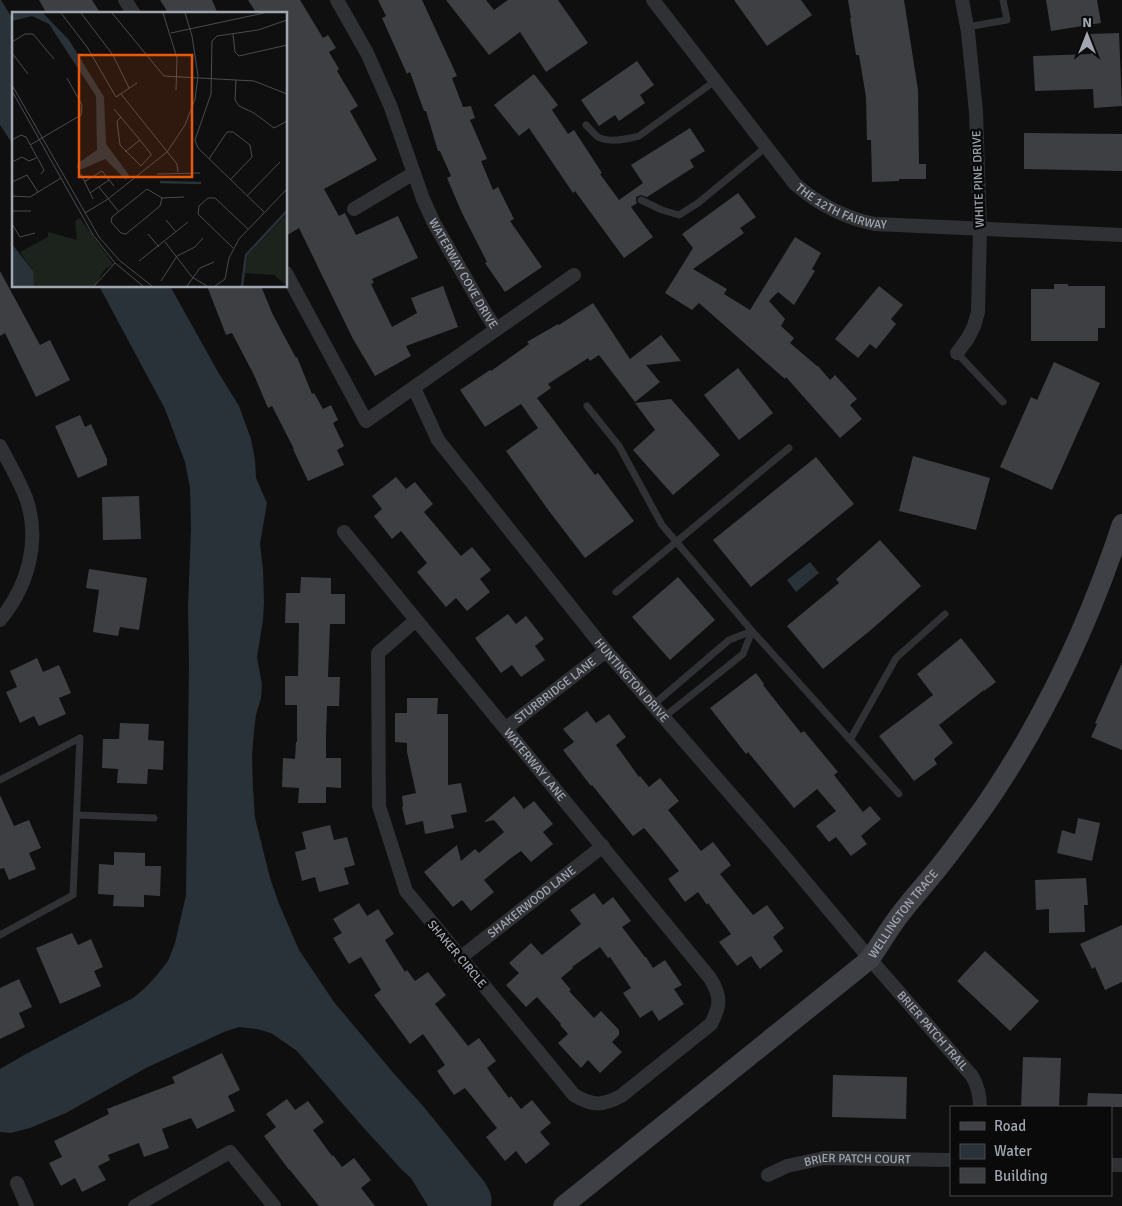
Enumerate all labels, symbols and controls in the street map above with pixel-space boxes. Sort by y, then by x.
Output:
north arrow [1062,10,1112,60]
inset map [12,12,288,288]
text: N [1082,14,1092,31]
street label: WHITE PINE DRIVE [969,130,988,228]
street label: THE 12TH FAIRWAY [792,181,887,233]
street label: WATERWAY COVE DRIVE [425,216,501,332]
street label: HUNTINGTON DRIVE [591,636,672,726]
street label: STURBRIDGE LANE [512,654,599,727]
street label: WATERWAY LANE [500,725,569,805]
street label: SHAKERWOOD LANE [485,863,579,941]
street label: WELLINGTON TRACE [866,867,942,961]
street label: SHAKER CIRCLE [424,917,489,991]
street label: BRIER PATCH TRAIL [893,988,971,1074]
legend [950,1106,1112,1196]
text: Road [994,1117,1026,1135]
text: Water [994,1142,1032,1160]
street label: BRIER PATCH COURT [803,1151,911,1170]
text: Building [994,1167,1048,1185]

